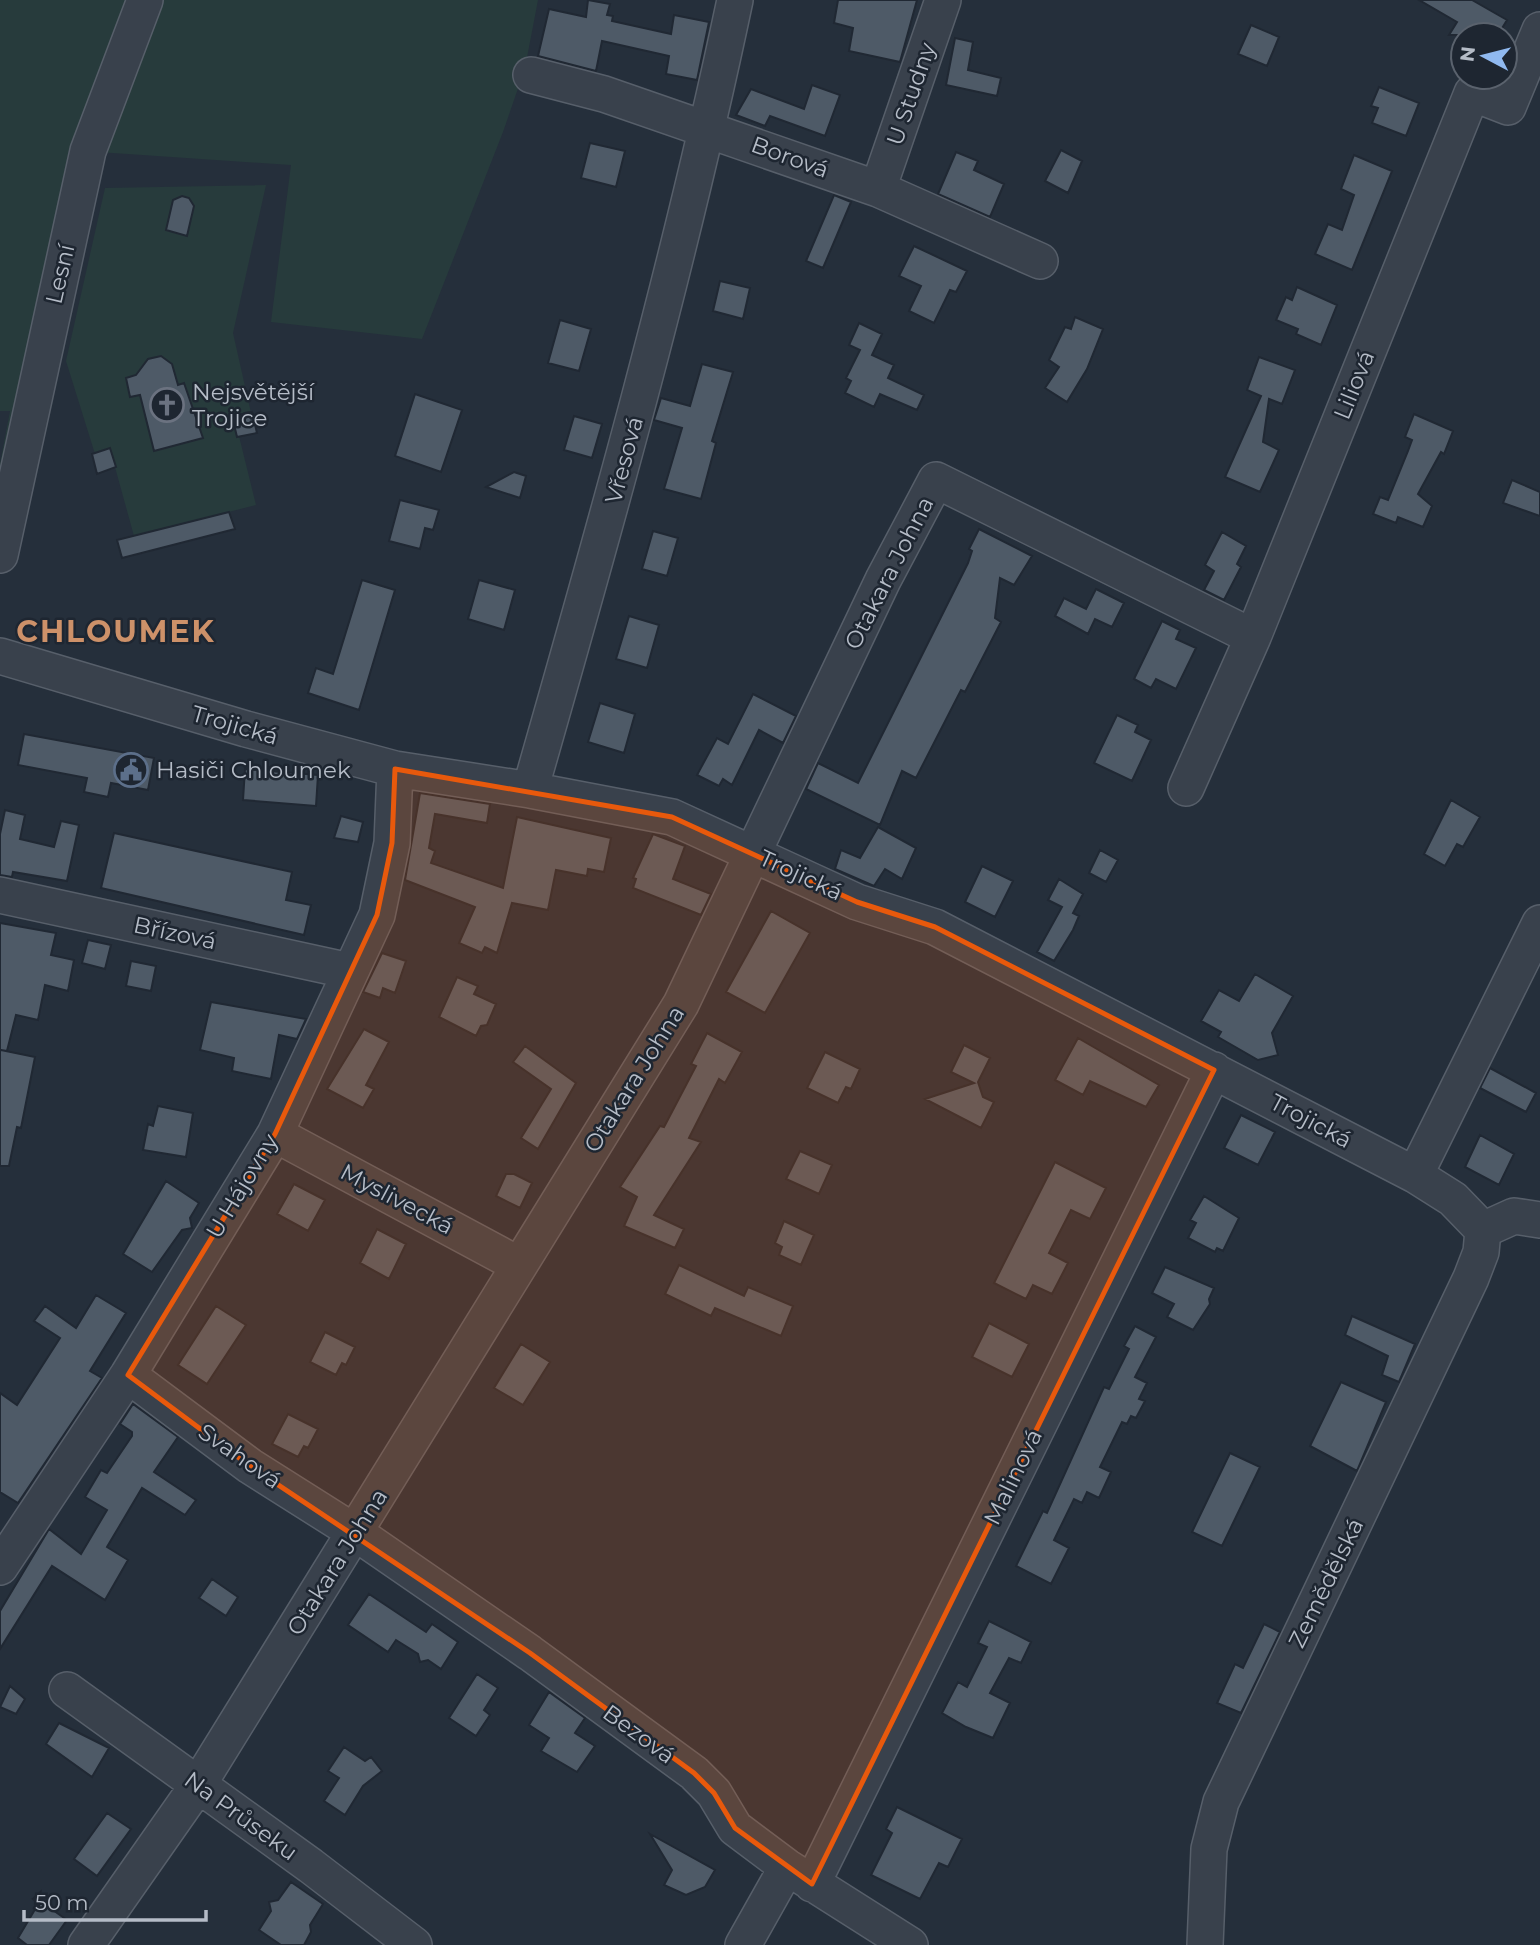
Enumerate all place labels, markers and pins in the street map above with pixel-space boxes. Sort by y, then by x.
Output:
place label: Nejsvětější Trojice [192,378,315,432]
church icon: Nejsvětější Trojice [148,386,186,424]
public building icon: Hasiči Chloumek [112,751,150,789]
place label: Hasiči Chloumek [156,756,351,784]

